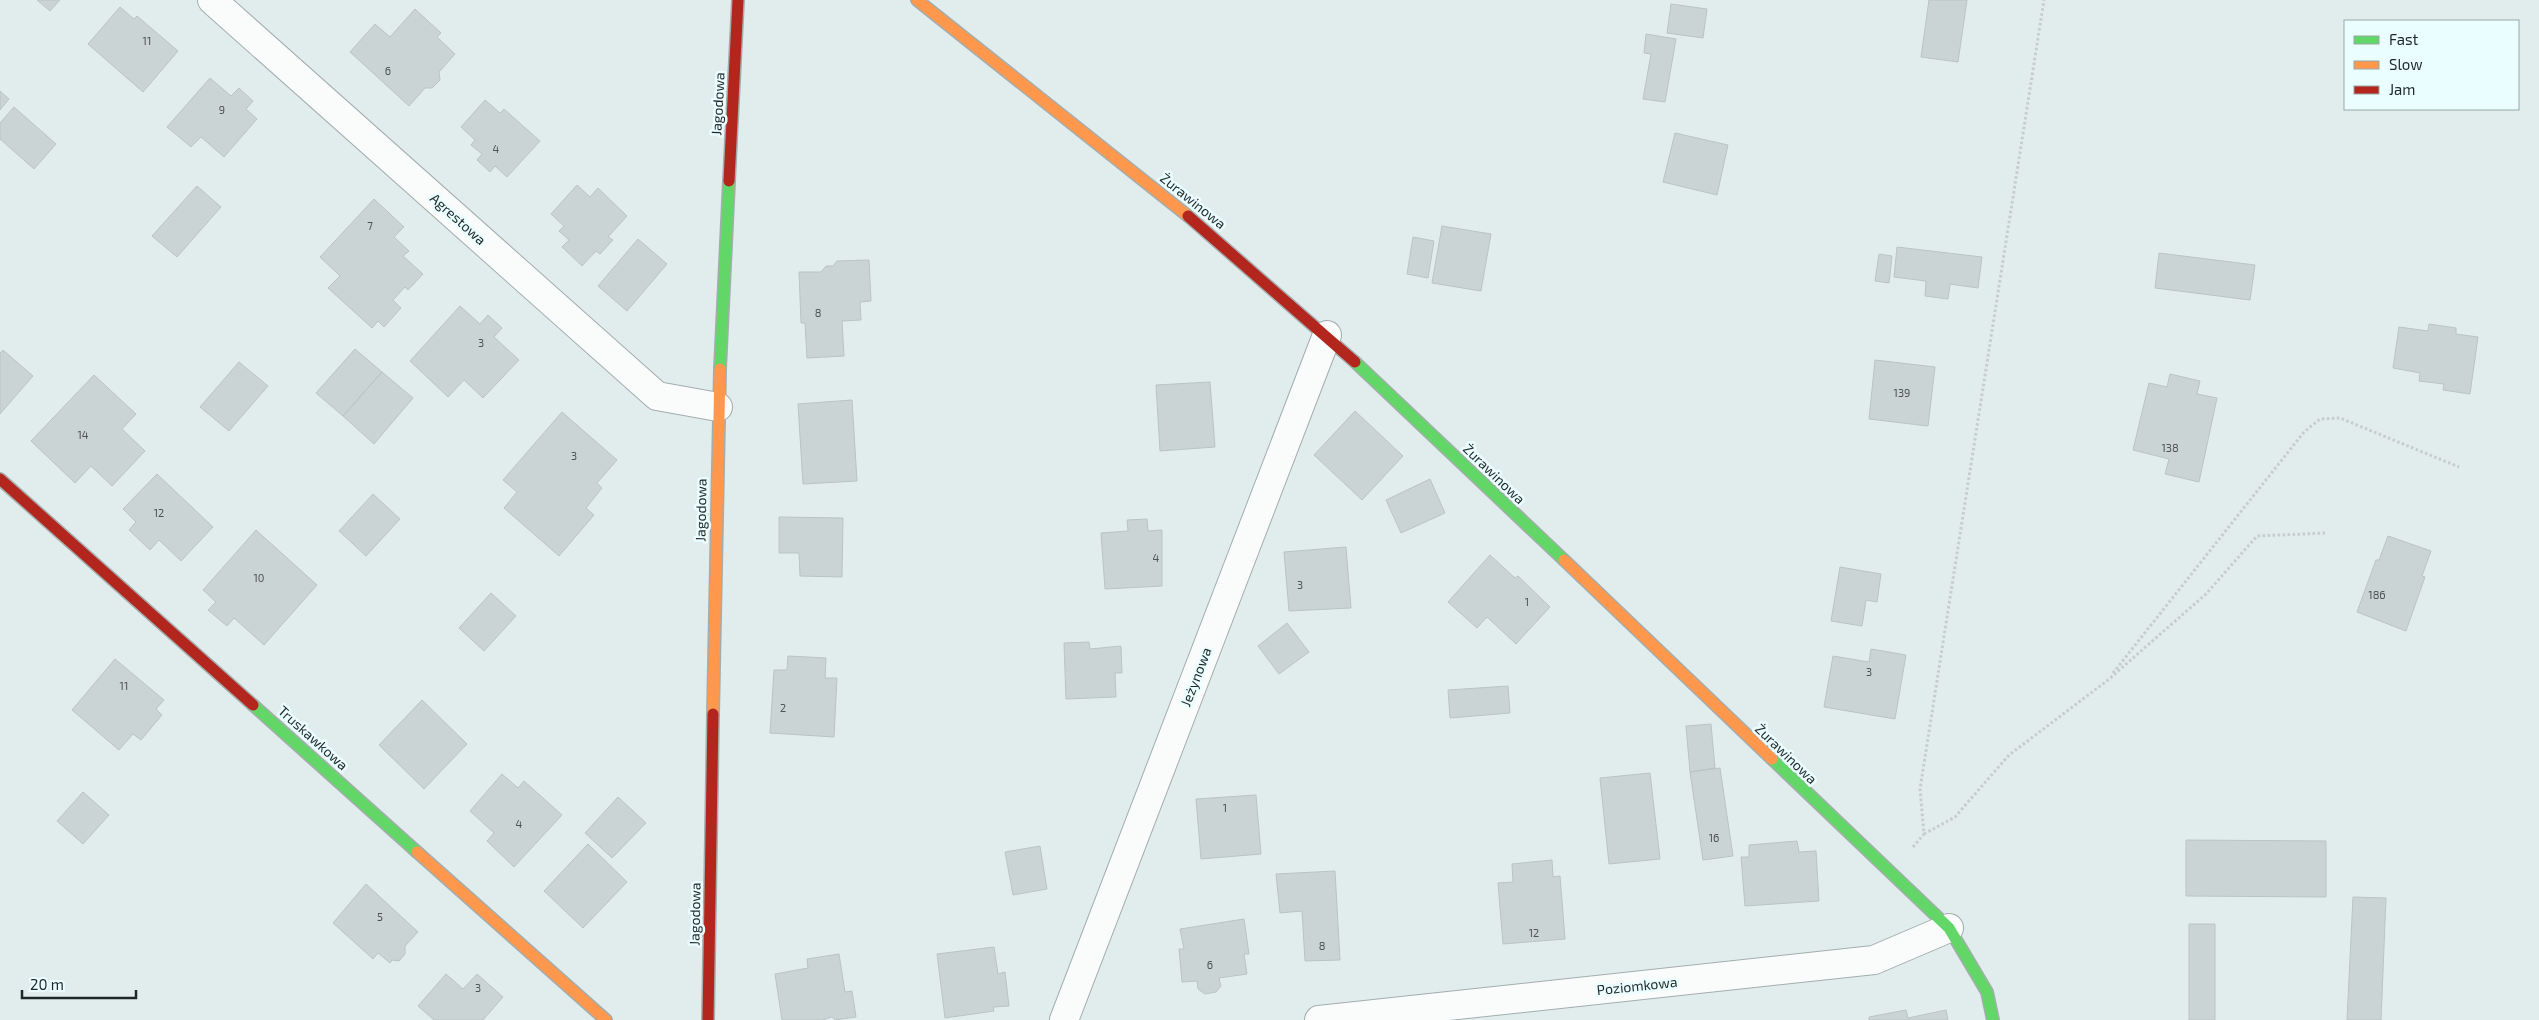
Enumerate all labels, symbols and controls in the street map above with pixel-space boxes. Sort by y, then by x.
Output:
legend [2344,20,2519,110]
text: Fast [2389,30,2419,48]
house number: 11 [143,34,151,47]
text: Slow [2389,55,2423,73]
house number: 6 [385,64,391,77]
street label: Jagodowa [707,72,728,136]
text: Jam [2389,80,2415,98]
house number: 9 [219,103,225,116]
house number: 4 [493,142,500,155]
street label: Żurawinowa [1157,169,1230,232]
street label: Agrestowa [427,189,490,248]
house number: 7 [367,219,373,232]
house number: 8 [815,306,821,319]
house number: 3 [478,336,484,349]
house number: 139 [1894,386,1910,399]
house number: 14 [77,428,89,441]
street label: Żurawinowa [1460,440,1529,507]
house number: 138 [2161,441,2179,454]
house number: 3 [571,449,577,462]
street label: Jagodowa [691,478,710,542]
house number: 12 [154,506,164,519]
house number: 4 [1153,551,1160,564]
house number: 10 [253,571,265,584]
house number: 3 [1297,578,1303,591]
house number: 186 [2368,588,2386,601]
house number: 1 [1525,595,1529,608]
street label: Jeżynowa [1176,645,1215,709]
house number: 3 [1866,665,1872,678]
house number: 11 [120,679,128,692]
house number: 2 [780,701,786,714]
street label: Truskawkowa [275,702,352,773]
street label: Żurawinowa [1752,720,1821,787]
house number: 1 [1223,801,1227,814]
house number: 4 [516,817,523,830]
house number: 16 [1709,831,1719,844]
street label: Jagodowa [685,882,704,946]
house number: 5 [377,910,383,923]
house number: 12 [1529,926,1539,939]
house number: 8 [1319,939,1325,952]
house number: 6 [1207,958,1213,971]
scale bar [22,968,136,1000]
street label: Poziomkowa [1596,973,1678,998]
text: 20 m [30,975,64,993]
house number: 3 [475,981,481,994]

